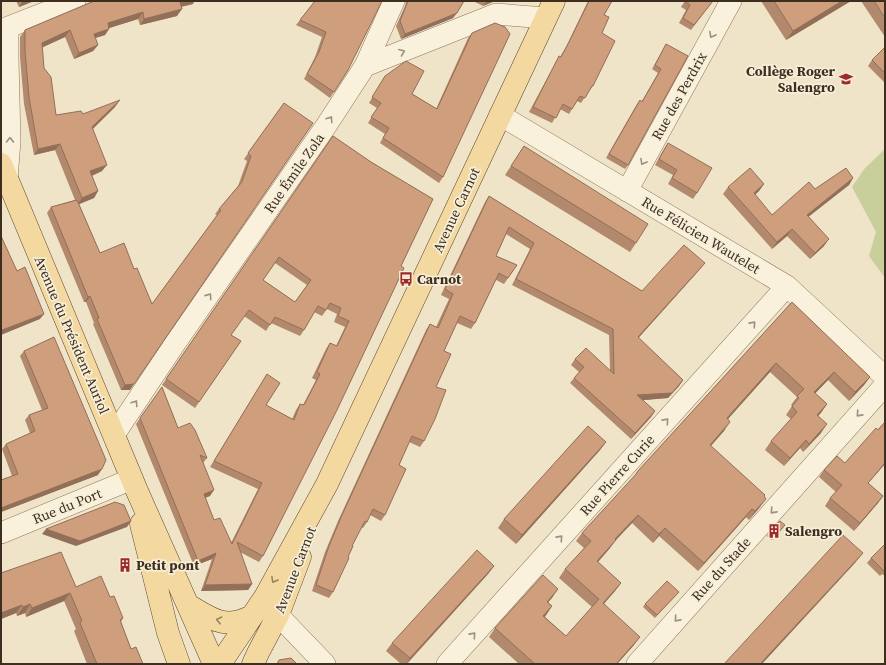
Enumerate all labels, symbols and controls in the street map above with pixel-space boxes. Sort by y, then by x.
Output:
one-way arrow [709,31,717,38]
one-way arrow [398,48,405,56]
street label: Rue des Perdrix [646,48,712,144]
place label: Collège Roger Salengro [746,61,835,97]
school or university icon: Collège Roger Salengro [838,71,854,87]
one-way arrow [325,117,332,124]
street label: Rue Émile Zola [259,128,330,217]
one-way arrow [6,137,14,143]
one-way arrow [640,157,647,165]
street label: Avenue Carnot [428,164,485,256]
street label: Rue Félicien Wautelet [638,192,764,279]
street label: Avenue du Président Auriol [30,253,114,417]
place label: Carnot [417,269,462,289]
bus stop icon: Carnot [398,271,414,287]
one-way arrow [204,293,211,300]
one-way arrow [748,321,755,329]
one-way arrow [131,400,138,407]
one-way arrow [857,410,864,417]
one-way arrow [661,418,668,426]
street label: Rue Pierre Curie [575,430,659,520]
street label: Rue du Port [29,483,105,529]
one-way arrow [770,507,777,514]
place label: Salengro [785,521,842,541]
street label: Avenue Carnot [269,523,321,616]
building icon: Salengro [766,523,782,539]
street label: Rue du Stade [687,532,755,606]
one-way arrow [555,535,563,543]
place label: Petit pont [136,555,200,575]
building icon: Petit pont [117,557,133,573]
one-way arrow [272,576,279,583]
one-way arrow [674,614,682,622]
one-way arrow [215,617,222,625]
one-way arrow [469,632,476,640]

